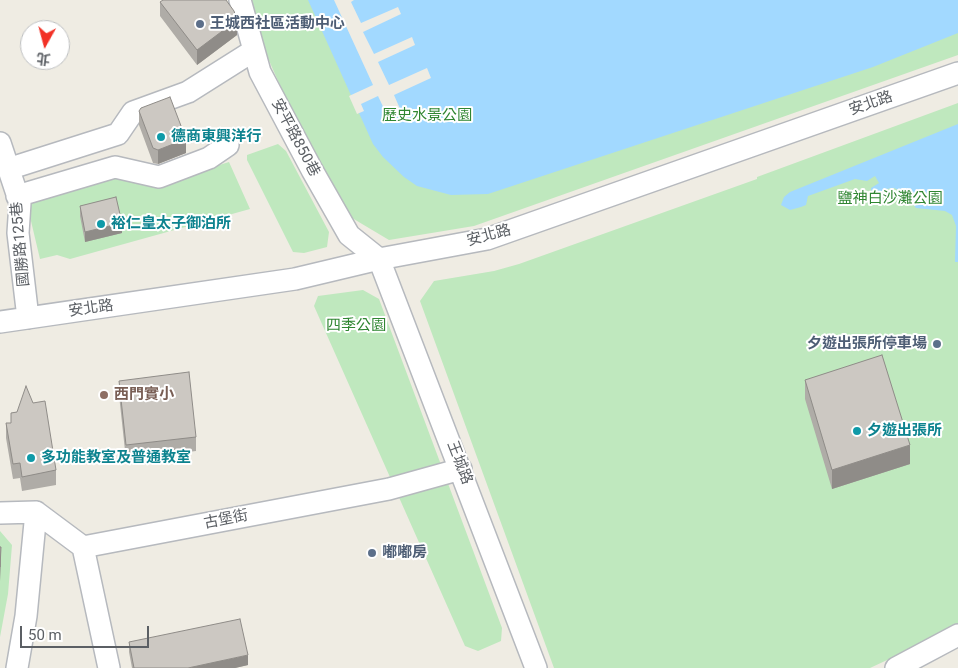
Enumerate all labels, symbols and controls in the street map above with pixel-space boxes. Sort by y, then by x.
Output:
place label: 王城西社區活動中心 [210,15,345,33]
marker: 王城西社區活動中心 [194,18,206,30]
north arrow [20,20,70,70]
text: 北 [35,50,51,68]
street label: 安北路 [847,88,895,120]
street label: 安平路850巷 [267,96,323,180]
park label: 歷史水景公園 [382,107,472,125]
place label: 德商東興洋行 [171,128,261,146]
marker: 德商東興洋行 [155,131,167,143]
park label: 鹽神白沙灘公園 [838,190,942,208]
street label: 國勝路125巷 [8,201,34,287]
place label: 裕仁皇太子御泊所 [111,215,231,233]
marker: 裕仁皇太子御泊所 [95,218,107,230]
street label: 安北路 [465,221,513,251]
street label: 安北路 [67,297,115,321]
park label: 四季公園 [326,317,386,335]
place label: 夕遊出張所停車場 [807,335,927,353]
marker: 夕遊出張所停車場 [931,338,943,350]
place label: 西門實小 [114,386,174,404]
marker: 西門實小 [98,389,110,401]
place label: 夕遊出張所 [867,422,942,440]
marker: 夕遊出張所 [851,425,863,437]
street label: 王城路 [443,439,475,487]
place label: 多功能教室及普通教室 [41,449,191,467]
marker: 多功能教室及普通教室 [25,452,37,464]
street label: 古堡街 [202,507,250,533]
place label: 嘟嘟房 [382,544,427,562]
marker: 嘟嘟房 [366,547,378,559]
scale bar [22,616,151,648]
text: 50 m [28,626,62,644]

